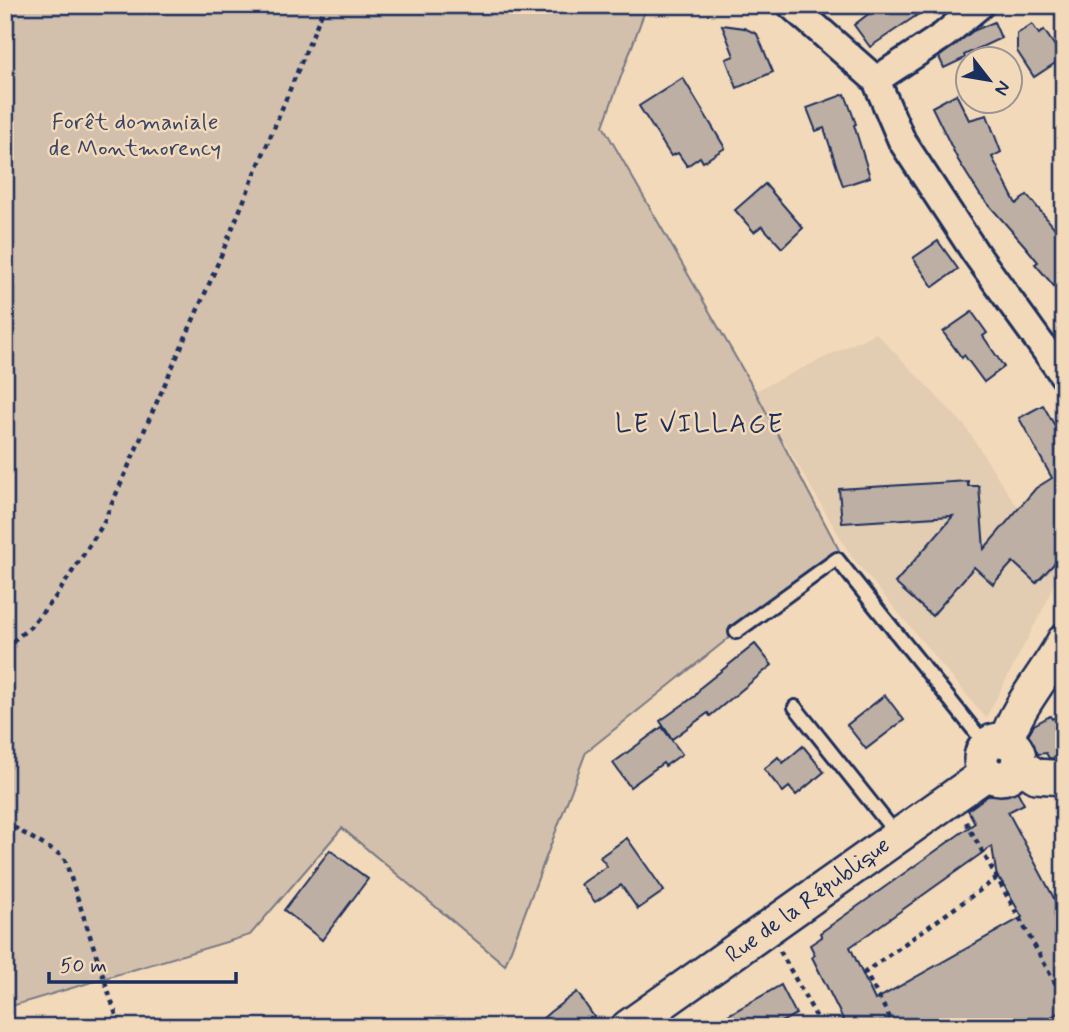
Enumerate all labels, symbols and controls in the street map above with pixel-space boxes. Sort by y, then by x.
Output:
north arrow [954,46,1024,116]
text: N [988,76,1016,100]
park label: Forêt domaniale de Montmorency [49,108,221,164]
district label: LE VILLAGE [615,408,785,442]
street label: Rue de la République [720,831,897,971]
scale bar [49,941,236,985]
text: 50 m [60,952,107,980]

